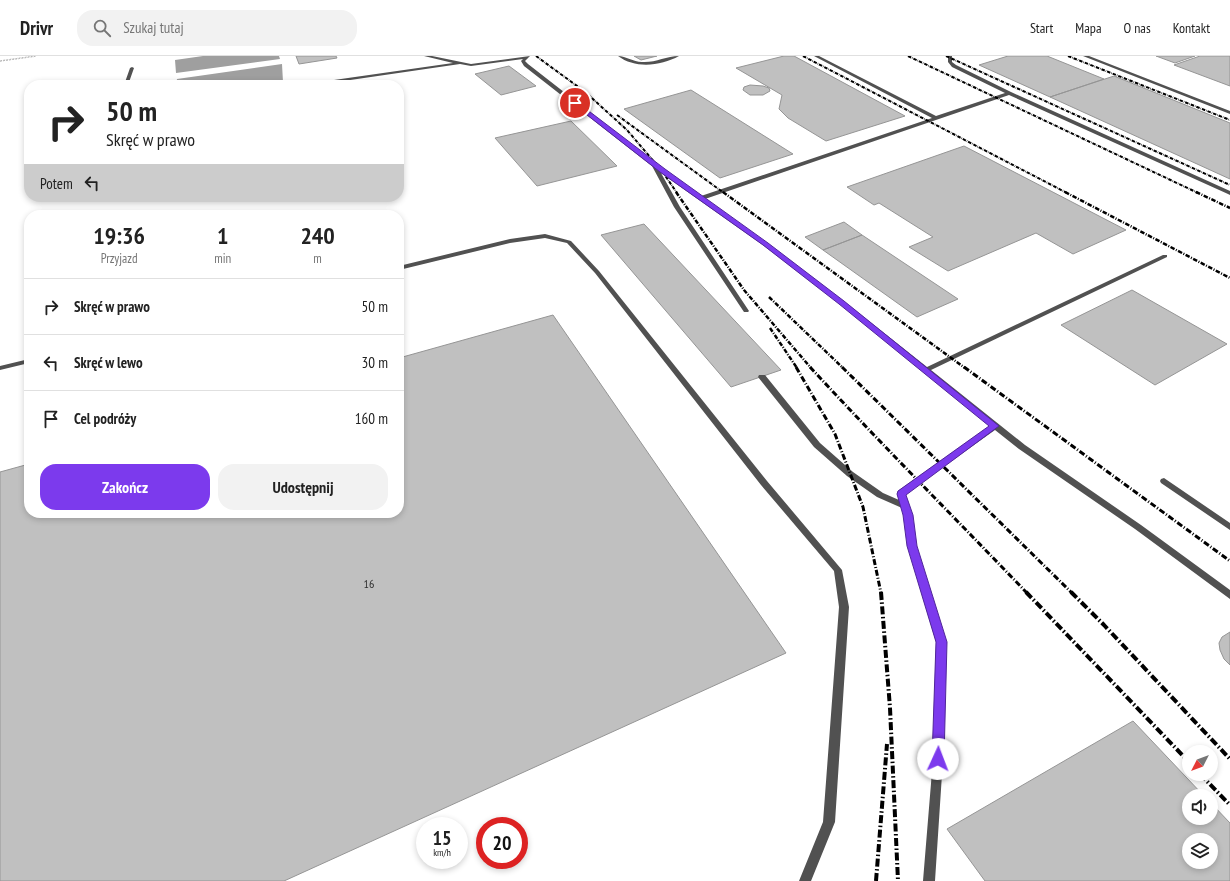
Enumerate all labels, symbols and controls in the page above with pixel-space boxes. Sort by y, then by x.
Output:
search box [77,10,357,46]
text: Drivr [20,16,53,40]
icon: search [91,17,113,39]
text: Szukaj tutaj [123,18,184,37]
text: Start [1030,19,1053,37]
text: Mapa [1075,19,1102,37]
text: O nas [1124,19,1151,37]
text: Kontakt [1173,19,1210,37]
pin [558,86,592,120]
text: 50 m [106,92,157,129]
icon: arrive [564,92,586,114]
icon: right [40,96,92,148]
text: Skręć w prawo [106,128,195,151]
icon: left [81,172,103,194]
text: Potem [40,174,73,193]
text: 19:36 [93,220,145,251]
text: 1 [217,220,228,251]
text: 240 [300,220,335,251]
text: Przyjazd [101,250,138,267]
text: min [214,250,231,267]
text: m [313,250,322,267]
icon: right [40,296,62,318]
text: Skręć w prawo [74,297,150,316]
text: 50 m [362,297,388,316]
icon: left [40,352,62,374]
text: Skręć w lewo [74,353,143,372]
text: 30 m [362,353,388,372]
icon: arrive [40,408,62,430]
text: Cel podróży [74,409,136,428]
text: 160 m [355,409,388,428]
button: Zakończ [40,464,210,510]
button: Udostępnij [218,464,388,510]
house number: 16 [364,576,374,591]
position arrow [917,738,959,780]
north arrow [1182,745,1218,781]
map controls [1182,745,1218,869]
button: sound [1182,789,1218,825]
speed limit sign: 20 [476,817,528,869]
text: 15 [432,825,452,851]
button: layers [1182,833,1218,869]
text: km/h [433,846,451,859]

